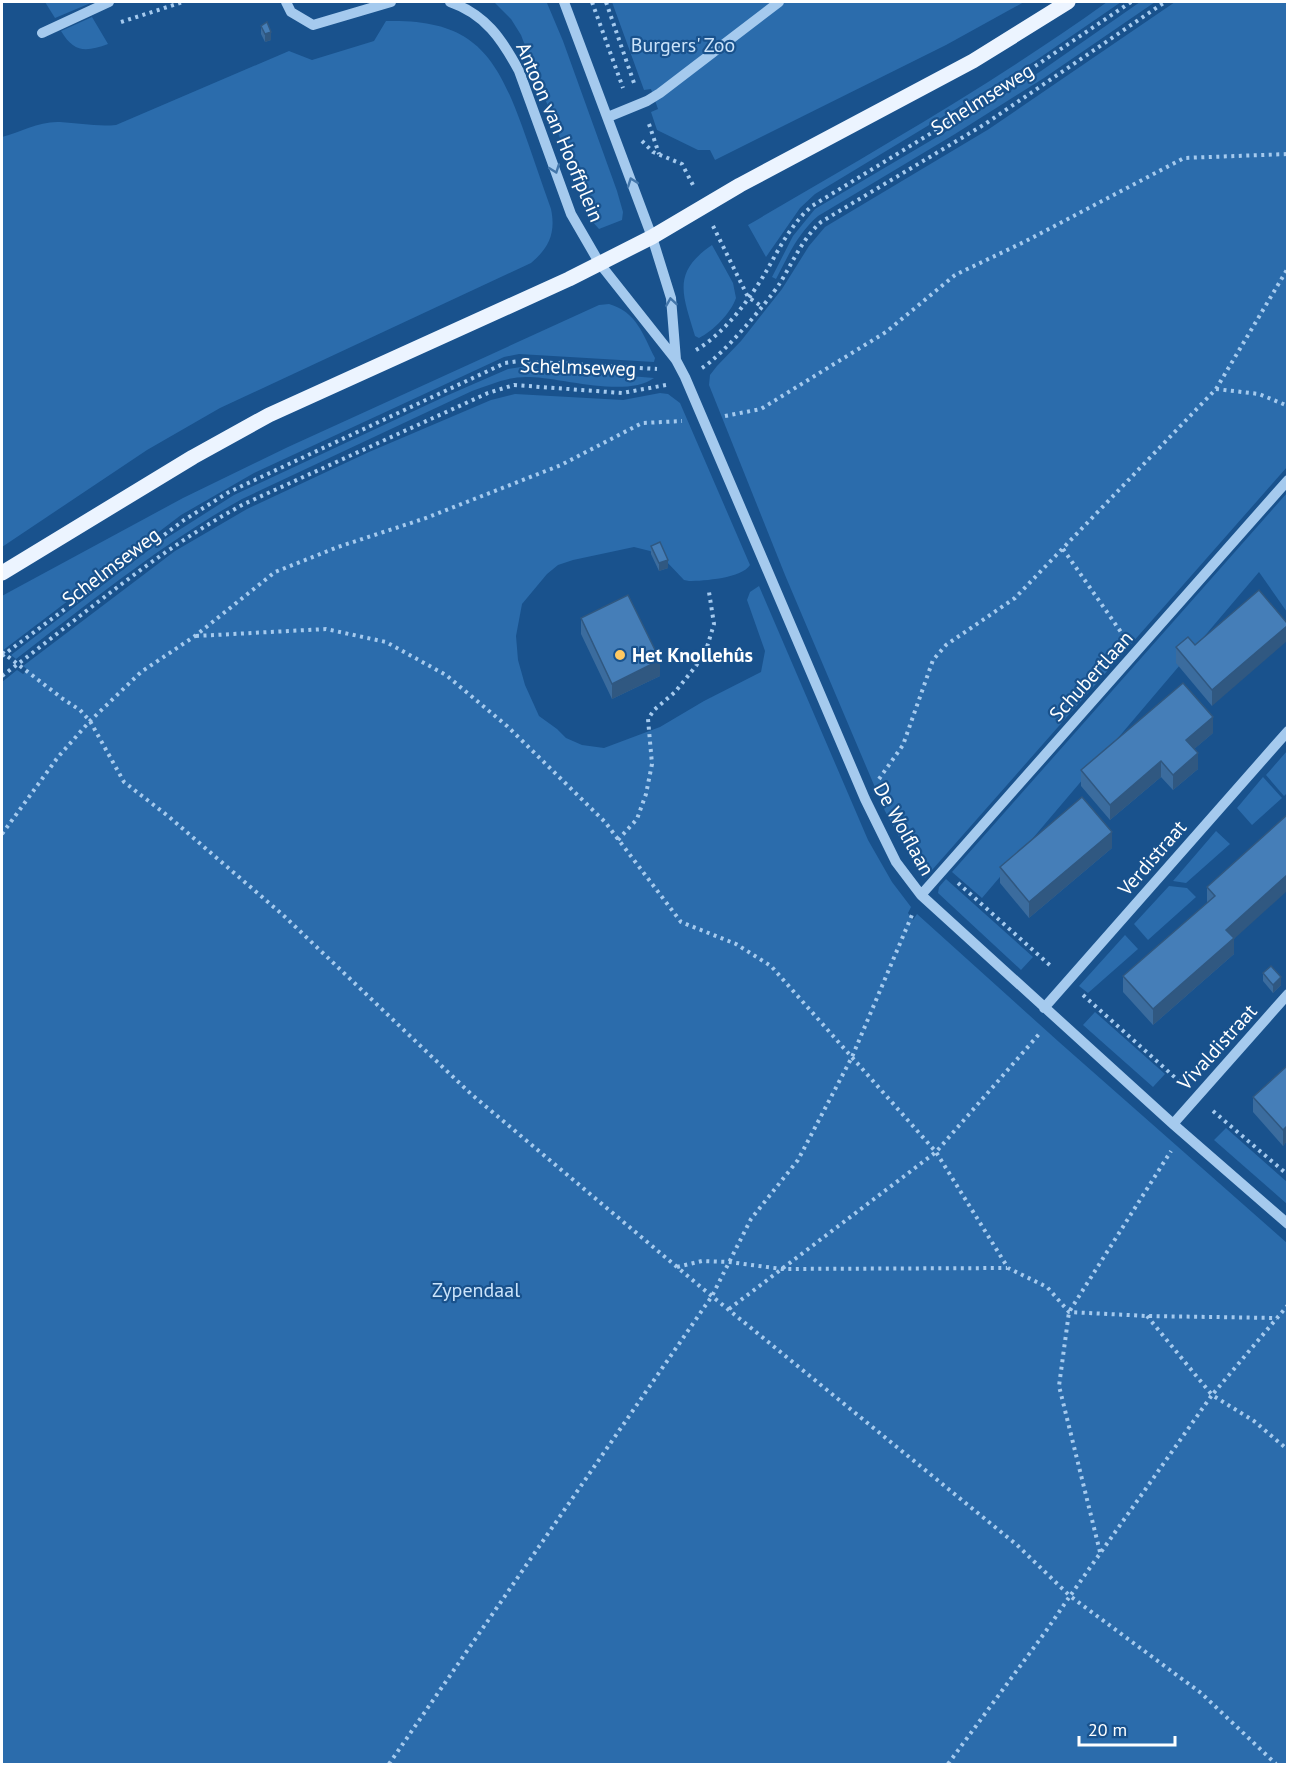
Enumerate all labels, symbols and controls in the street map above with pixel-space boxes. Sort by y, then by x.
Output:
park label: Burgers' Zoo [631,32,735,58]
street label: Antoon van Hooffplein [510,38,610,226]
street label: Schelmseweg [926,57,1038,141]
one-way arrow [547,163,560,174]
one-way arrow [627,177,639,188]
one-way arrow [665,297,677,307]
street label: Schelmseweg [519,352,637,382]
street label: Schelmseweg [57,522,165,612]
street label: Schubertlaan [1043,625,1139,727]
place label: Het Knollehûs [632,642,753,668]
marker: Het Knollehûs [613,648,627,662]
street label: De Wolflaan [868,778,940,880]
street label: Verdistraat [1111,815,1192,902]
street label: Vivaldistraat [1171,998,1263,1096]
park label: Zypendaal [432,1277,520,1303]
scale bar [1079,1709,1175,1747]
text: 20 m [1088,1718,1127,1741]

